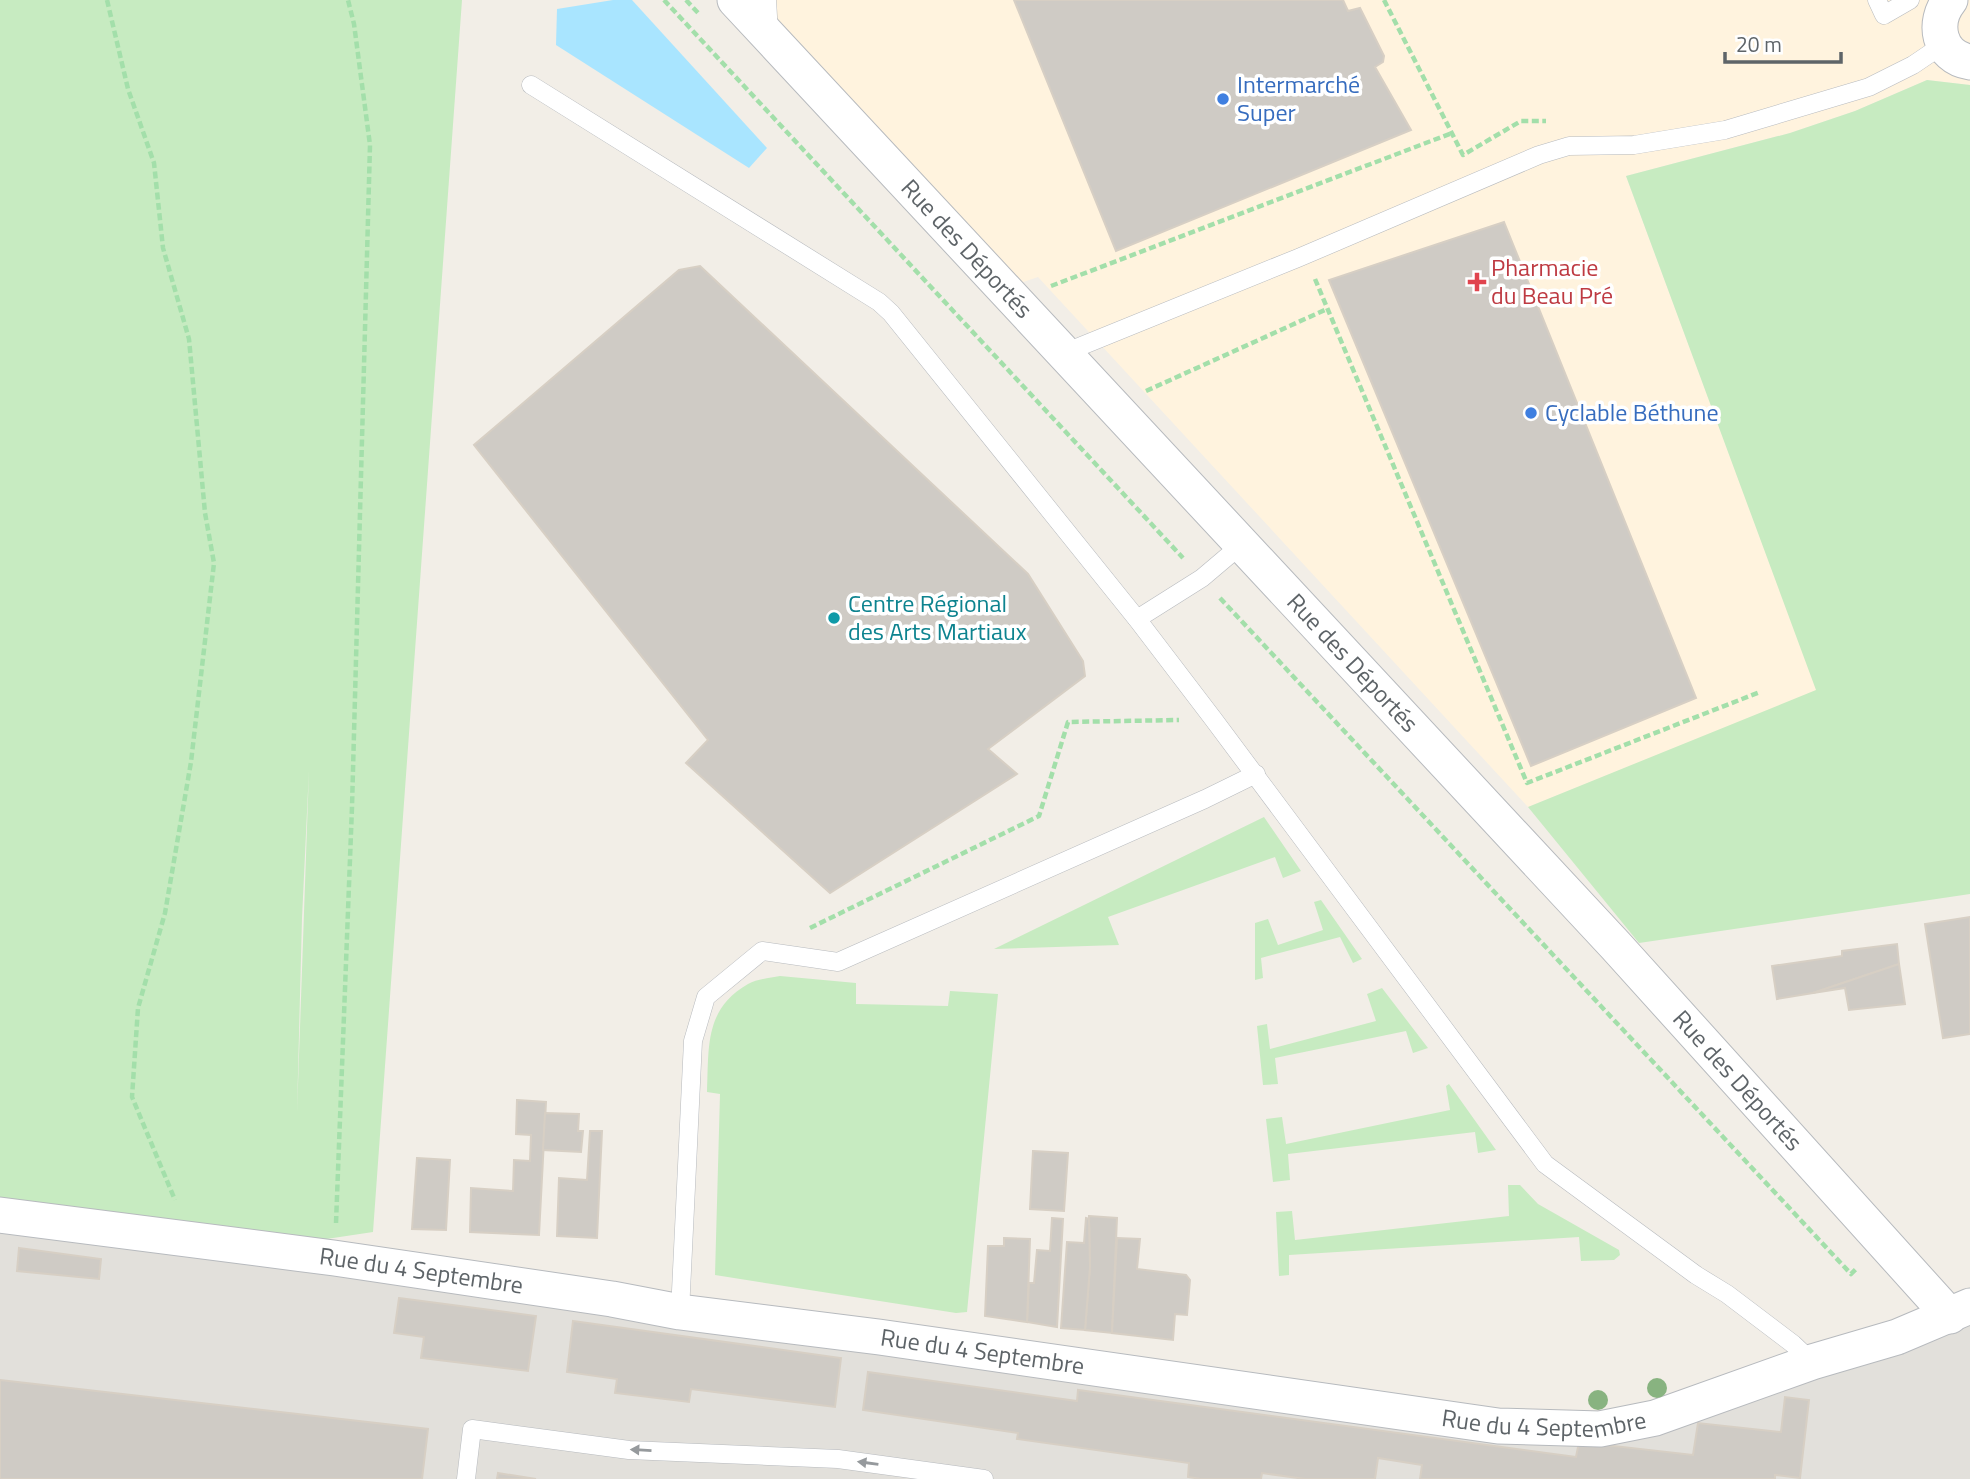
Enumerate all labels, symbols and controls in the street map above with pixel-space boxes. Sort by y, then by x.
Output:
scale bar [1725,21,1840,65]
text: 20 m [1736,28,1782,60]
place label: Intermarché Super [1237,66,1360,130]
marker: Intermarché Super [1215,91,1231,107]
street label: Rue des Déportés [893,170,1042,326]
place label: Pharmacie du Beau Pré [1491,249,1613,313]
marker: Pharmacie du Beau Pré [1469,274,1485,290]
place label: Cyclable Béthune [1545,394,1719,430]
marker: Cyclable Béthune [1523,405,1539,421]
place label: Centre Régional des Arts Martiaux [848,585,1027,649]
street label: Rue des Déportés [1279,585,1427,740]
marker: Centre Régional des Arts Martiaux [826,610,842,626]
street label: Rue des Déportés [1665,1001,1812,1158]
street label: Rue du 4 Septembre [317,1237,526,1303]
street label: Rue du 4 Septembre [878,1318,1087,1383]
street label: Rue du 4 Septembre [1439,1399,1649,1447]
one-way arrow [629,1444,651,1455]
one-way arrow [857,1458,879,1469]

